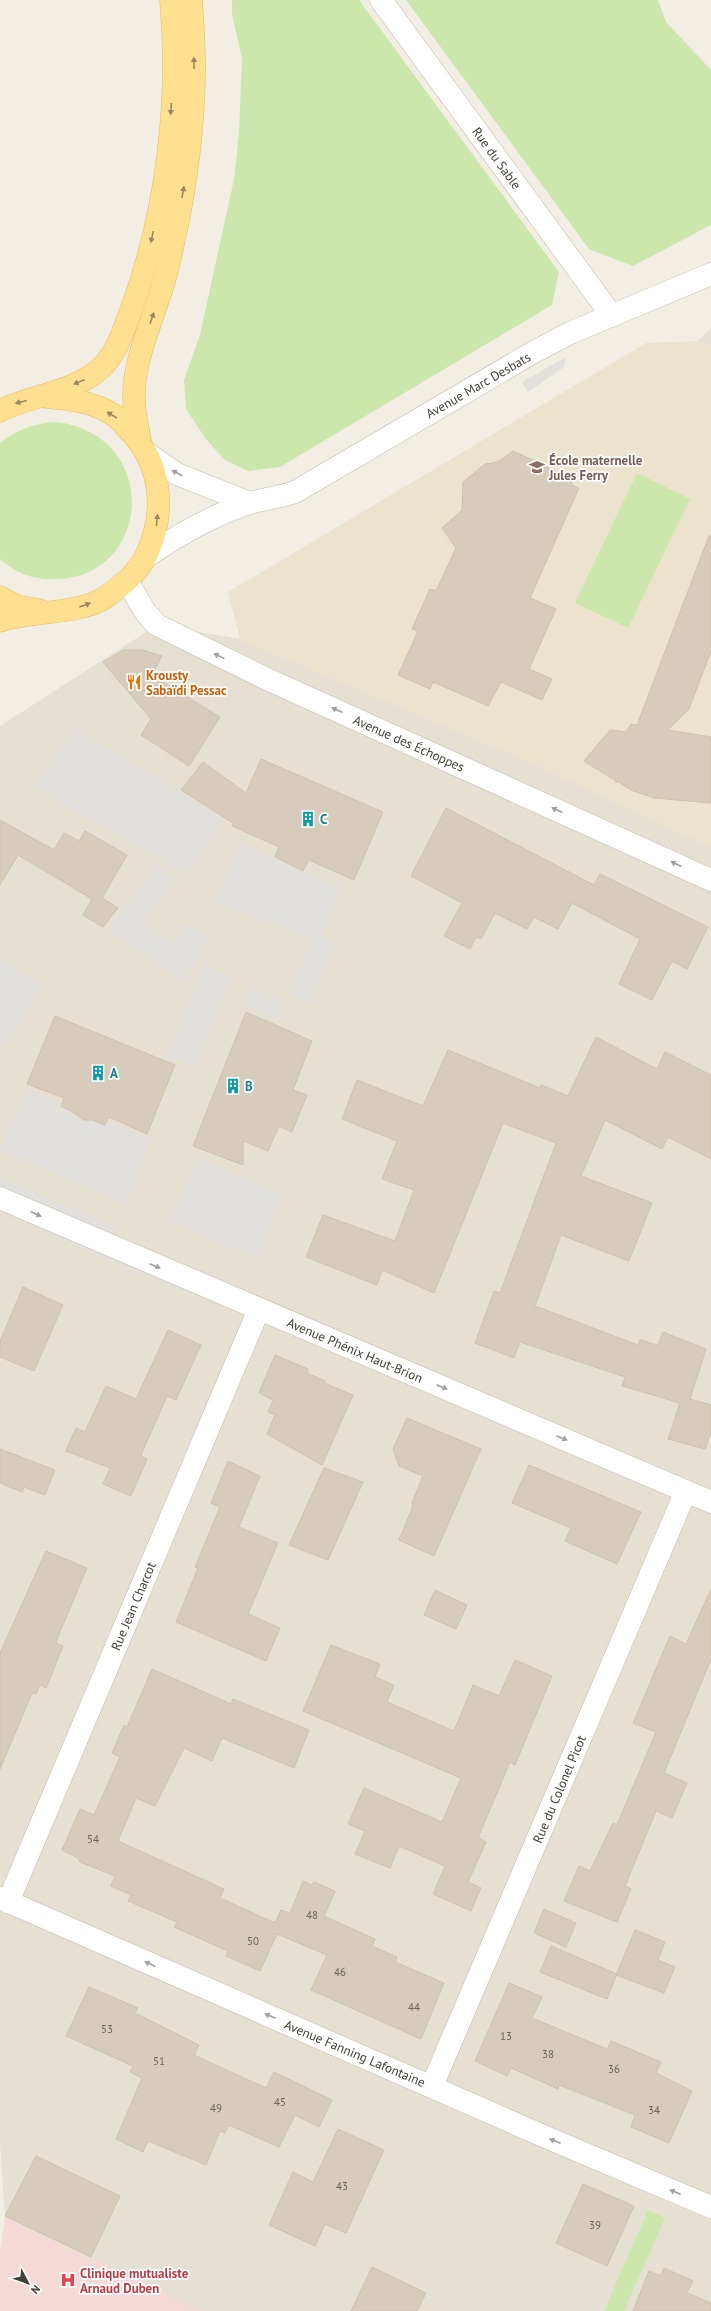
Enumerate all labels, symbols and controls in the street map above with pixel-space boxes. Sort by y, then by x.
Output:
one-way arrow [191,56,197,69]
one-way arrow [168,103,175,115]
street label: Rue du Sable [468,124,525,193]
one-way arrow [181,186,187,198]
one-way arrow [149,231,155,243]
one-way arrow [149,312,155,324]
street label: Avenue Marc Desbats [423,349,534,422]
one-way arrow [73,379,84,385]
one-way arrow [15,399,27,405]
one-way arrow [106,412,118,419]
place label: École maternelle Jules Ferry [548,452,643,484]
school or university icon: École maternelle Jules Ferry [528,458,546,476]
one-way arrow [171,469,183,476]
one-way arrow [154,514,161,527]
one-way arrow [79,602,91,608]
one-way arrow [213,652,224,659]
place label: Krousty Sabaïdi Pessac [146,667,227,699]
restaurant icon: Krousty Sabaïdi Pessac [125,673,143,691]
one-way arrow [331,707,342,713]
street label: Avenue des Échoppes [351,711,467,776]
one-way arrow [552,807,563,813]
building icon: C [299,810,317,828]
place label: C [320,811,327,828]
one-way arrow [670,861,681,867]
building icon: A [89,1064,107,1082]
place label: A [110,1065,118,1082]
building icon: B [224,1077,242,1095]
place label: B [245,1078,253,1095]
one-way arrow [30,1211,41,1217]
one-way arrow [149,1263,161,1269]
street label: Avenue Phénix Haut-Brion [284,1314,425,1387]
one-way arrow [437,1385,449,1391]
one-way arrow [556,1436,568,1442]
street label: Rue Jean Charcot [107,1559,160,1653]
street label: Rue du Colonel Picot [529,1732,590,1846]
house number: 54 [87,1832,99,1846]
house number: 48 [306,1908,318,1922]
house number: 50 [247,1934,259,1948]
one-way arrow [145,1961,156,1967]
house number: 46 [334,1965,346,1979]
house number: 44 [408,2000,420,2014]
one-way arrow [264,2013,275,2019]
street label: Avenue Fanning Lafontaine [282,2016,428,2091]
house number: 53 [101,2022,113,2036]
house number: 13 [500,2029,512,2043]
house number: 38 [542,2047,554,2061]
house number: 51 [153,2054,165,2068]
house number: 36 [608,2062,620,2076]
house number: 45 [274,2095,286,2109]
house number: 49 [210,2101,222,2115]
house number: 34 [648,2103,660,2117]
one-way arrow [550,2138,561,2144]
house number: 43 [336,2179,348,2193]
one-way arrow [669,2189,681,2195]
house number: 39 [589,2218,601,2232]
north arrow [8,2263,48,2303]
place label: Clinique mutualiste Arnaud Duben [80,2265,189,2297]
hospital icon: Clinique mutualiste Arnaud Duben [59,2271,77,2289]
text: N [28,2282,43,2297]

